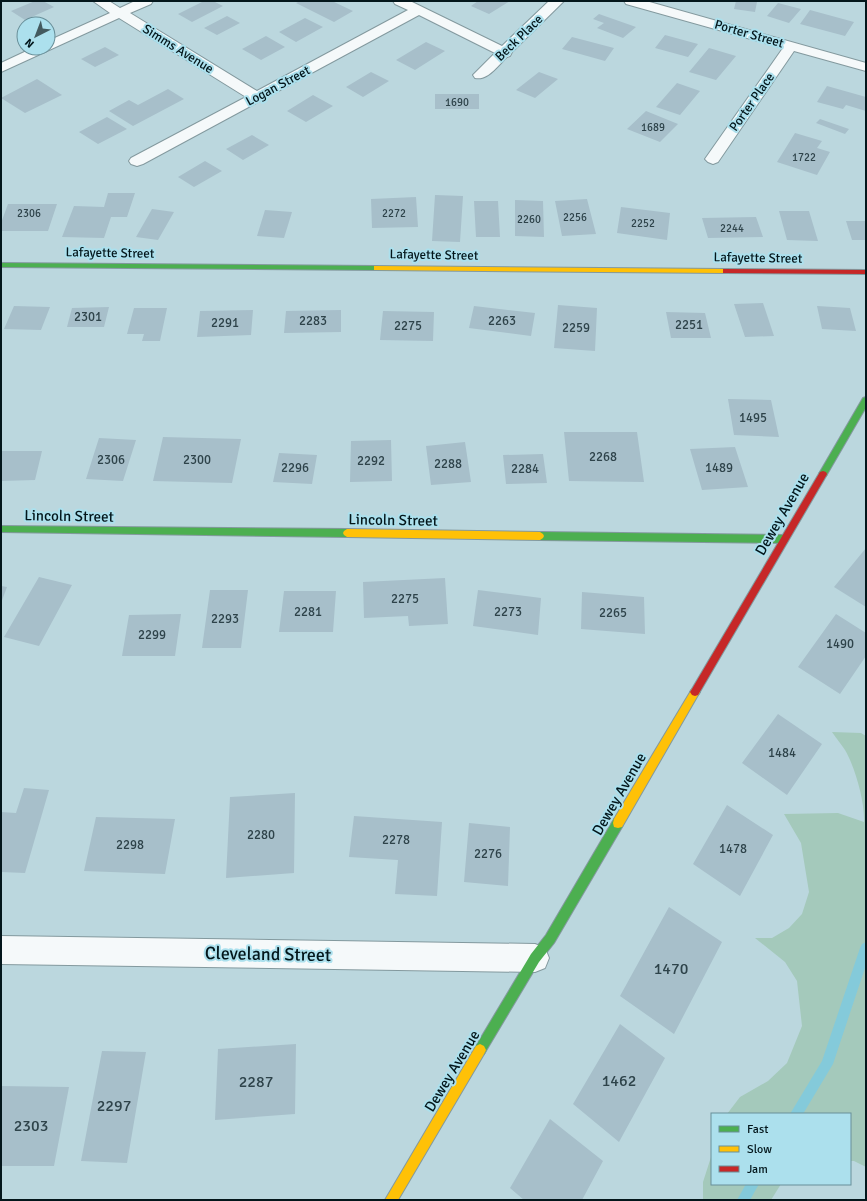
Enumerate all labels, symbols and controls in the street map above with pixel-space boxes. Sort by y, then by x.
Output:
street label: Beck Place [492,11,546,65]
north arrow [16,16,56,56]
street label: Porter Street [713,16,786,52]
street label: Simms Avenue [140,21,216,77]
text: N [22,36,37,50]
street label: Logan Street [243,62,313,110]
street label: Porter Place [726,70,778,134]
house number: 1690 [445,96,469,109]
house number: 1689 [641,121,665,134]
house number: 1722 [792,151,816,164]
house number: 2306 [17,207,41,220]
house number: 2272 [382,207,406,220]
house number: 2256 [563,211,587,224]
house number: 2260 [517,213,541,226]
house number: 2252 [631,217,655,230]
house number: 2244 [720,222,744,235]
street label: Lafayette Street [66,244,155,262]
street label: Lafayette Street [390,246,479,264]
street label: Lafayette Street [714,249,803,267]
house number: 2301 [74,309,102,325]
house number: 2283 [299,313,327,329]
house number: 2263 [488,313,516,329]
house number: 2291 [211,315,239,331]
house number: 2251 [675,317,703,333]
house number: 2275 [394,318,422,334]
house number: 2259 [562,320,590,336]
house number: 1495 [739,410,767,426]
house number: 2268 [589,449,617,465]
house number: 2306 [97,452,125,468]
house number: 2300 [183,452,211,468]
house number: 2292 [357,453,385,469]
house number: 2288 [434,456,462,472]
house number: 2296 [281,460,309,476]
house number: 1489 [705,460,733,476]
house number: 2284 [511,461,539,477]
street label: Dewey Avenue [751,470,813,558]
street label: Lincoln Street [24,506,114,526]
street label: Lincoln Street [348,510,438,530]
house number: 2275 [391,591,419,607]
house number: 2281 [294,604,322,620]
house number: 2273 [494,604,522,620]
house number: 2265 [599,605,627,621]
house number: 2293 [211,611,239,627]
house number: 2299 [138,627,166,643]
house number: 1490 [826,636,854,652]
house number: 1484 [768,745,796,761]
street label: Dewey Avenue [588,750,650,838]
house number: 2280 [247,827,275,843]
house number: 2278 [382,832,410,848]
house number: 2298 [116,837,144,853]
house number: 1478 [719,841,747,857]
house number: 2276 [474,846,502,862]
street label: Cleveland Street [205,942,331,966]
house number: 1470 [654,959,688,979]
street label: Dewey Avenue [421,1027,483,1115]
house number: 1462 [602,1071,636,1091]
house number: 2287 [239,1072,273,1092]
house number: 2297 [97,1096,131,1116]
legend [711,1113,851,1185]
house number: 2303 [14,1116,48,1136]
text: Fast [747,1122,768,1137]
text: Slow [747,1142,772,1157]
text: Jam [747,1162,768,1177]

